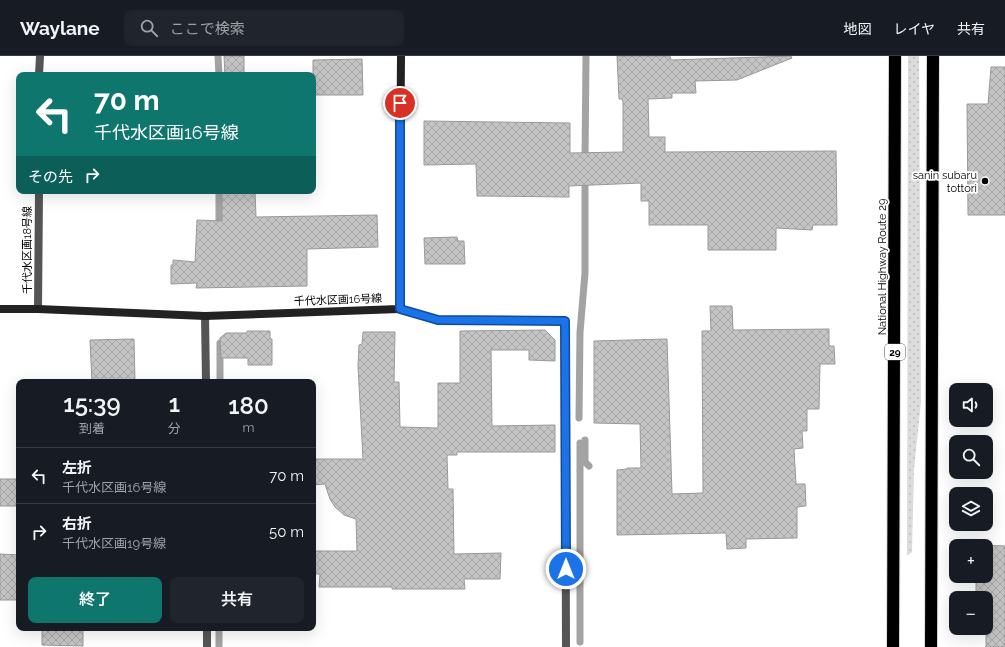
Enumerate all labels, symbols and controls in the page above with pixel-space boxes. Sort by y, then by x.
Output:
search box [124,10,404,46]
text: Waylane [20,17,100,39]
icon: search [138,17,160,39]
text: ここで検索 [170,20,245,38]
text: 地図 [843,21,871,37]
text: レイヤ [893,21,935,37]
text: 共有 [957,21,985,37]
text: 70 m [94,84,160,117]
pin [383,86,417,120]
icon: left [28,88,80,140]
icon: arrive [389,92,411,114]
text: 千代水区画16号線 [94,122,239,143]
icon: right [81,164,103,186]
text: その先 [28,168,73,186]
place label: sanin subaru tottori [913,169,977,195]
marker: sanin subaru tottori [980,176,990,186]
street label: National Highway Route 29 [876,199,889,335]
street label: 千代水区画18号線 [21,206,34,294]
street label: 千代水区画16号線 [294,292,382,308]
road number: 29 [885,344,905,360]
map controls [949,383,993,635]
button: sound [949,383,993,427]
text: 15:39 [63,389,121,418]
text: 1 [169,389,180,418]
text: 180 [228,391,269,420]
text: m [242,420,254,435]
text: 到着 [79,421,105,436]
text: 分 [168,421,181,436]
button: search [949,435,993,479]
text: 左折 [62,459,92,477]
icon: left [28,465,50,487]
text: 70 m [269,467,304,485]
text: 千代水区画16号線 [62,480,166,495]
button: layers [949,487,993,531]
text: 右折 [62,515,92,533]
icon: right [28,521,50,543]
text: 50 m [269,523,304,541]
text: 千代水区画19号線 [62,536,166,551]
button: + [949,539,993,583]
position arrow [545,548,587,590]
button: 終了 [28,577,162,623]
button: 共有 [170,577,304,623]
button: − [949,591,993,635]

